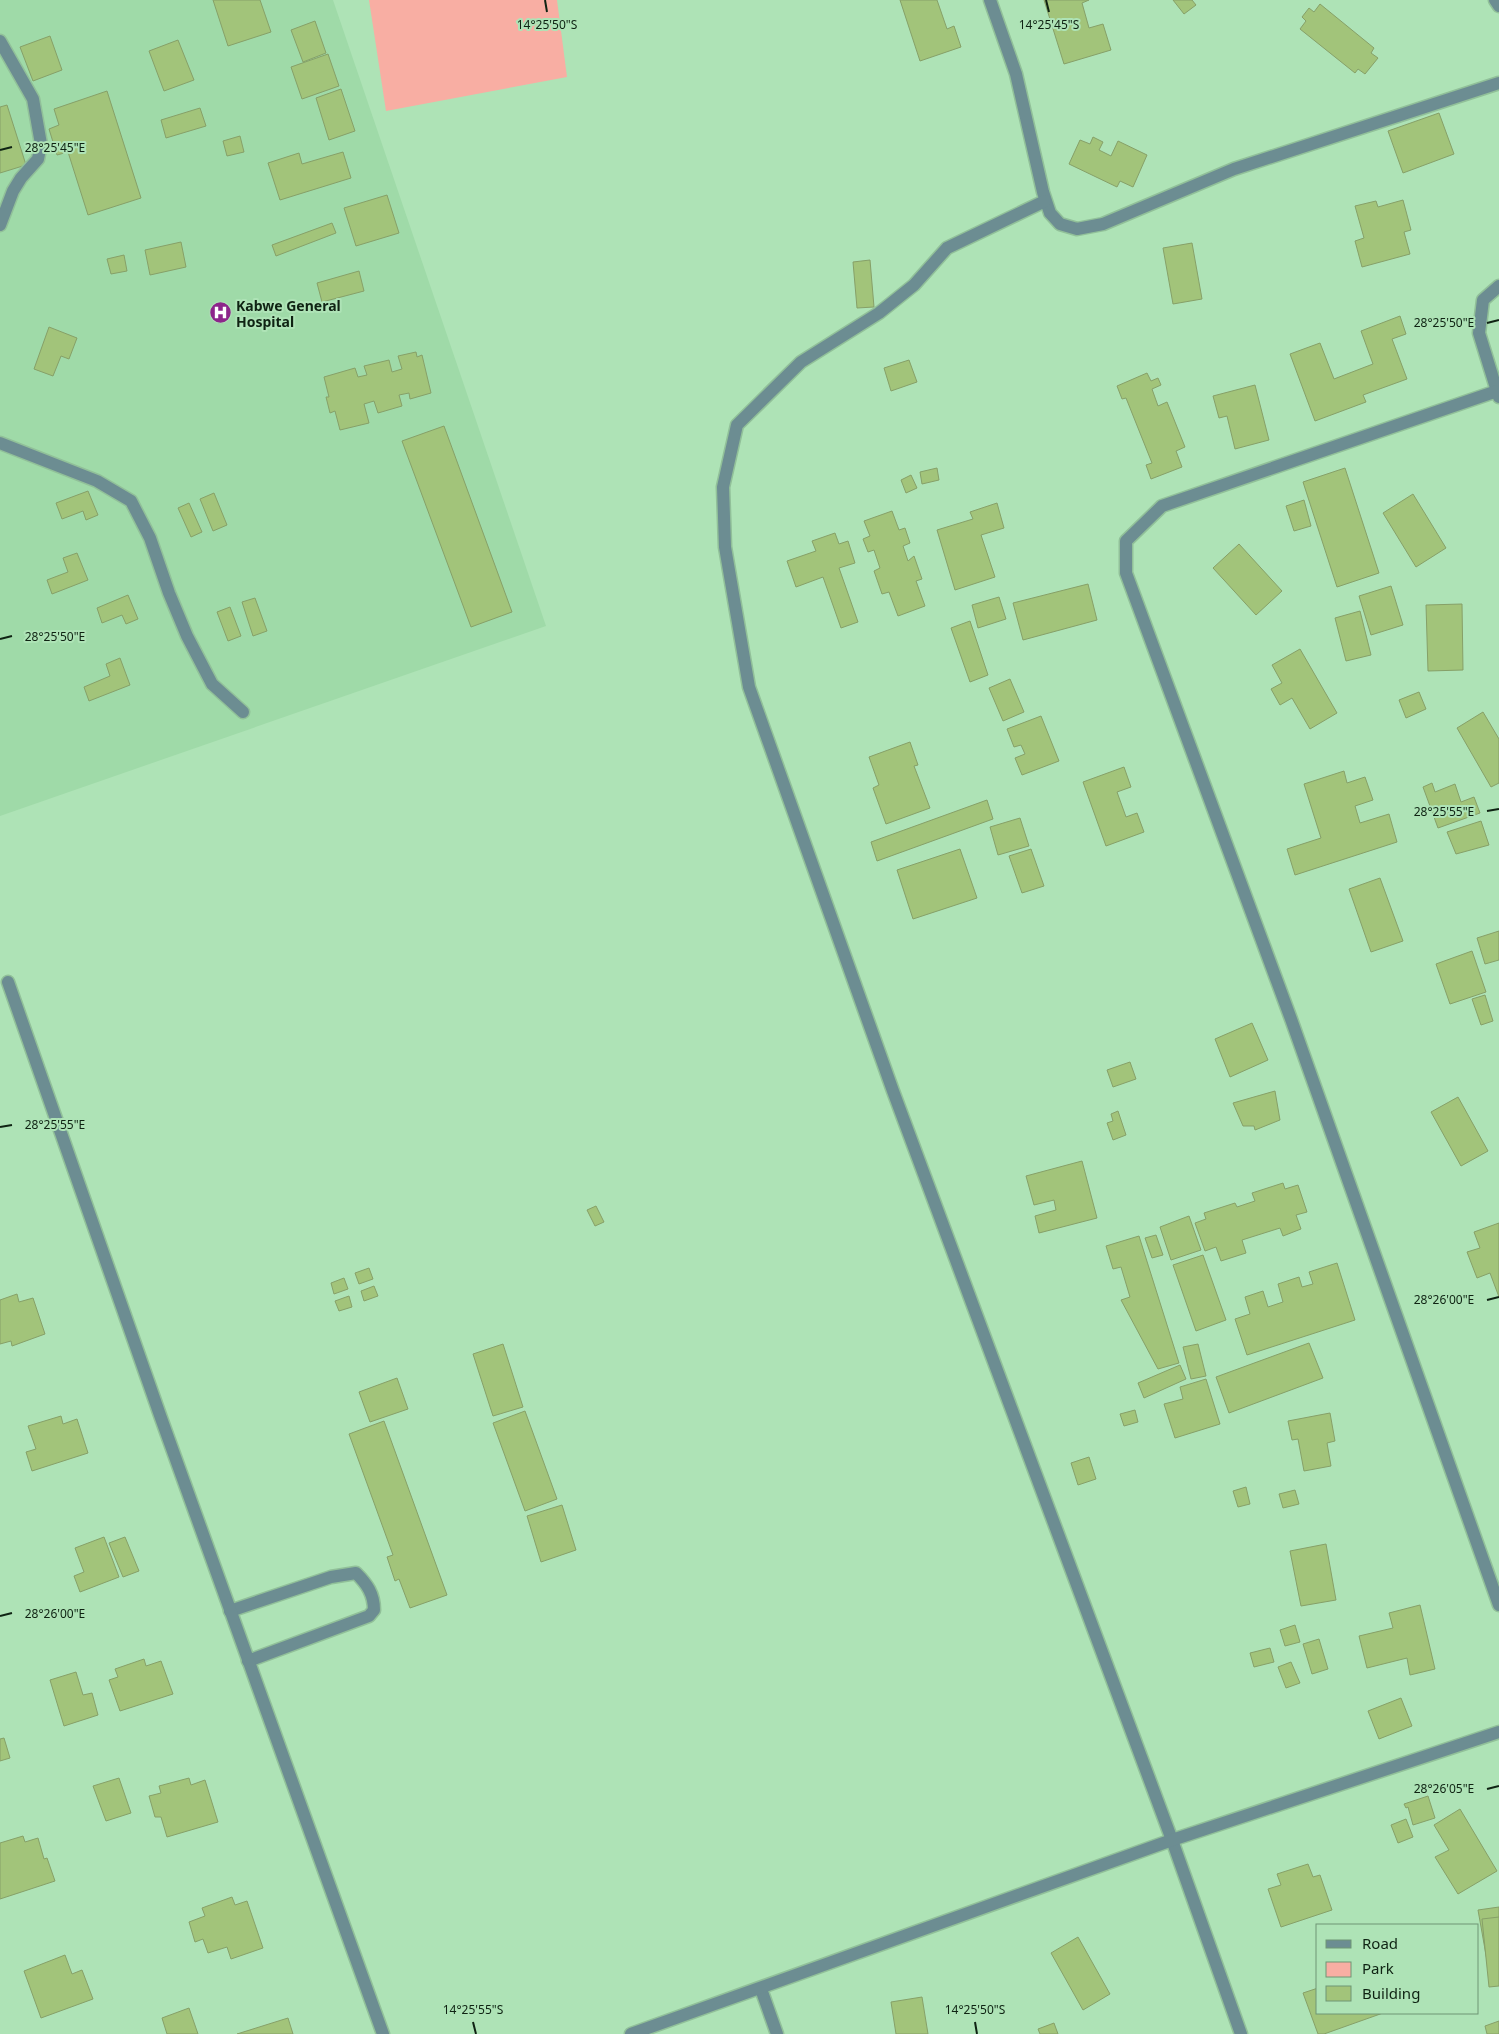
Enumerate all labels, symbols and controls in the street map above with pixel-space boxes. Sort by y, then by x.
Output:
text: 14°25'50"S [517,16,578,33]
text: 14°25'45"S [1019,16,1080,33]
text: 28°25'45"E [25,139,85,156]
place label: Kabwe General Hospital [236,296,341,331]
hospital icon: Kabwe General Hospital [208,301,232,325]
text: 28°25'50"E [1414,314,1474,331]
text: 28°25'50"E [25,628,85,645]
text: 28°25'55"E [1414,803,1474,820]
text: 28°25'55"E [25,1116,85,1133]
text: 28°26'00"E [1414,1291,1474,1308]
text: 28°26'00"E [25,1605,85,1622]
text: 28°26'05"E [1414,1780,1474,1797]
legend [1316,1924,1479,2014]
text: Road [1362,1933,1398,1953]
text: Park [1362,1958,1394,1978]
text: Building [1362,1983,1420,2003]
text: 14°25'55"S [443,2001,504,2018]
text: 14°25'50"S [945,2001,1006,2018]

